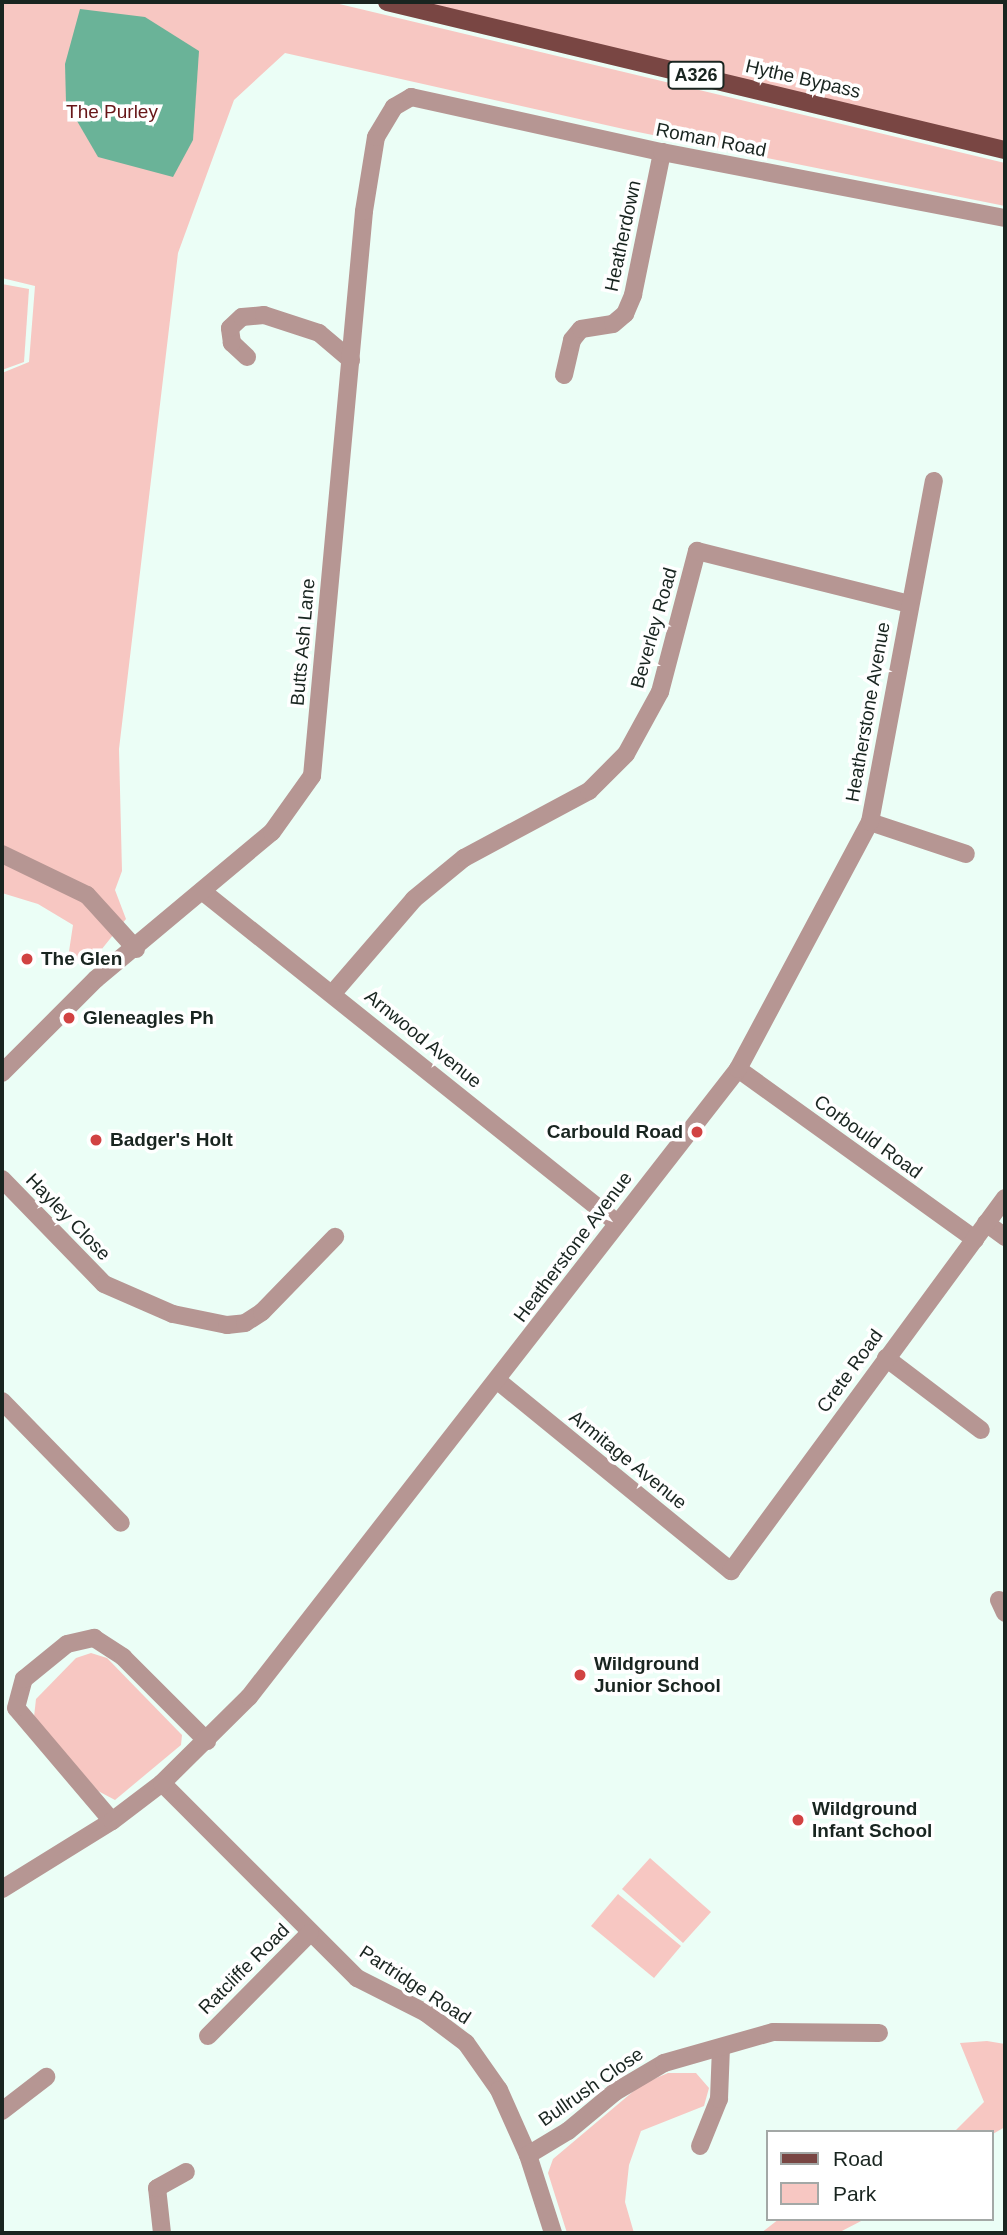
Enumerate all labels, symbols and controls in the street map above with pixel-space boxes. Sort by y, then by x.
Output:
street label: Hythe Bypass [743,55,863,103]
road number: A326 [666,60,726,90]
park label: The Purley [66,101,158,123]
street label: Roman Road [654,118,768,162]
street label: Heatherdown [600,178,646,294]
street label: Beverley Road [626,565,682,691]
street label: Butts Ash Lane [286,577,320,707]
street label: Heatherstone Avenue [841,620,895,804]
place label: The Glen [41,948,122,970]
marker: The Glen [19,951,35,967]
street label: Arnwood Avenue [360,985,486,1093]
place label: Gleneagles Ph [83,1007,214,1029]
marker: Gleneagles Ph [61,1010,77,1026]
street label: Corbould Road [810,1090,926,1184]
place label: Carbould Road [547,1121,683,1143]
marker: Carbould Road [689,1124,705,1140]
place label: Badger's Holt [110,1129,233,1151]
marker: Badger's Holt [88,1132,104,1148]
street label: Heatherstone Avenue [509,1167,637,1327]
street label: Hayley Close [21,1169,115,1265]
street label: Crete Road [812,1325,888,1417]
street label: Armitage Avenue [564,1405,692,1515]
place label: Wildground Junior School [594,1653,721,1697]
marker: Wildground Junior School [572,1667,588,1683]
place label: Wildground Infant School [812,1798,932,1842]
marker: Wildground Infant School [790,1812,806,1828]
street label: Ratcliffe Road [194,1919,294,2019]
street label: Partridge Road [355,1941,475,2029]
street label: Bullrush Close [534,2043,648,2131]
legend [766,2130,993,2221]
text: Road [833,2147,883,2170]
text: Park [833,2182,876,2205]

